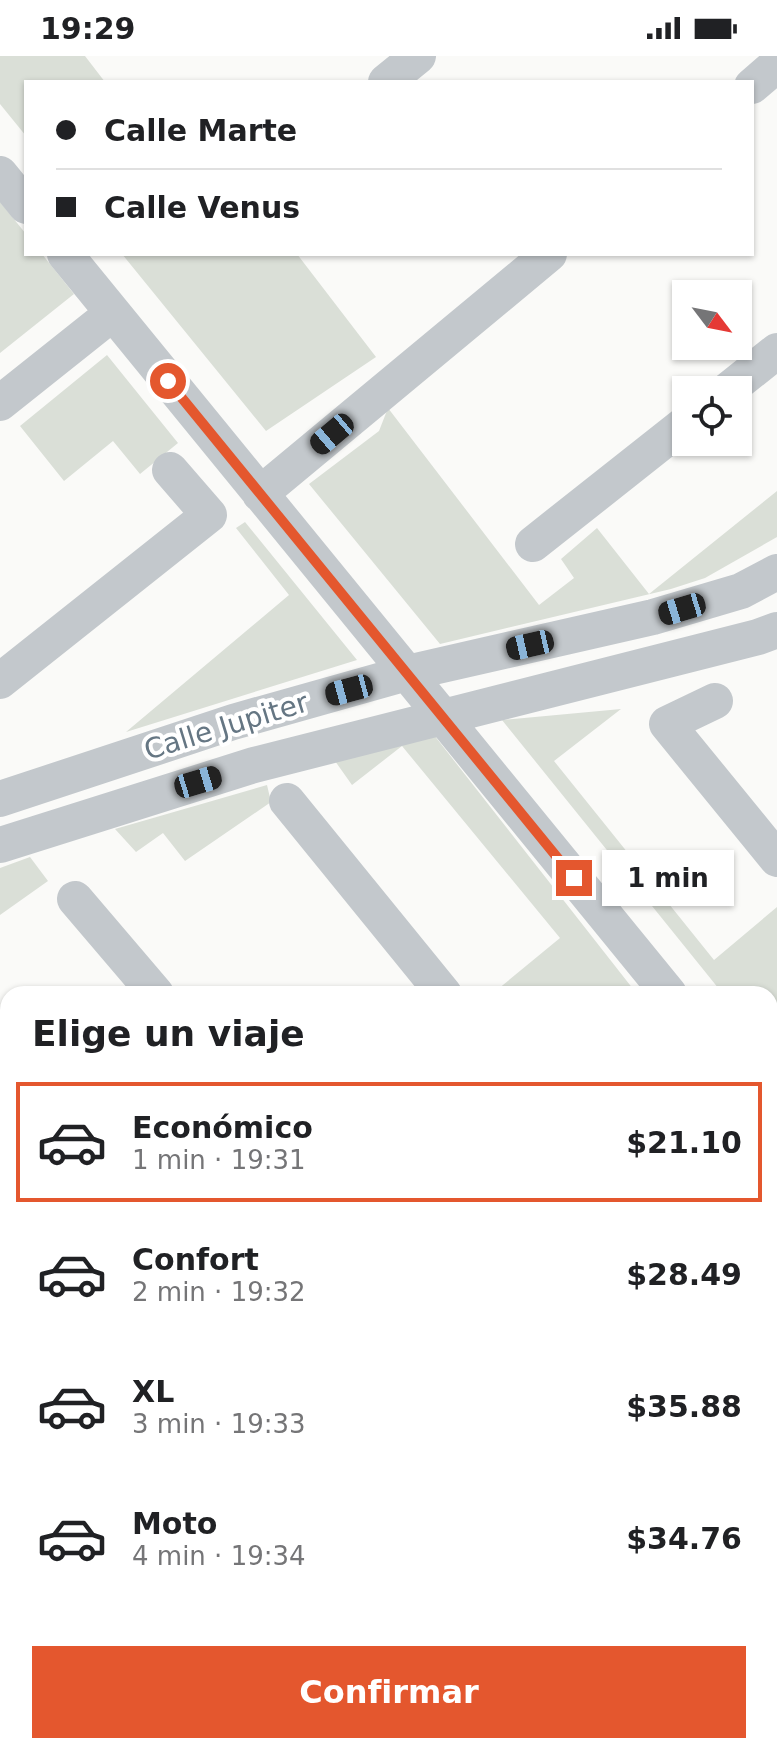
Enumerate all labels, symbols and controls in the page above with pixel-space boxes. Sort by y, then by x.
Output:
text: 19:29 [40,11,136,46]
text: Calle Marte [104,113,297,148]
text: Calle Venus [104,190,300,225]
north arrow [672,280,752,360]
map controls [672,280,752,456]
route start [150,363,186,399]
button: locate [672,376,752,456]
car [306,409,358,459]
car [656,591,708,627]
car [504,628,556,662]
car [323,672,375,708]
street label: Calle Jupiter [140,685,312,767]
car [172,764,224,800]
callout: 1 min [602,850,734,906]
route end [556,860,592,896]
text: 1 min [627,863,709,893]
text: Elige un viaje [32,1013,305,1054]
icon: car [36,1106,108,1178]
text: Económico [132,1110,313,1145]
text: $21.10 [626,1125,742,1160]
text: 1 min · 19:31 [132,1145,306,1175]
icon: car [36,1238,108,1310]
text: Confort [132,1242,259,1277]
text: $28.49 [626,1257,742,1292]
text: 2 min · 19:32 [132,1277,306,1307]
icon: car [36,1370,108,1442]
text: XL [132,1374,174,1409]
text: $35.88 [626,1389,742,1424]
text: 3 min · 19:33 [132,1409,306,1439]
icon: car [36,1502,108,1574]
text: Moto [132,1506,217,1541]
text: $34.76 [626,1521,742,1556]
text: 4 min · 19:34 [132,1541,306,1571]
button: Confirmar [32,1646,746,1738]

